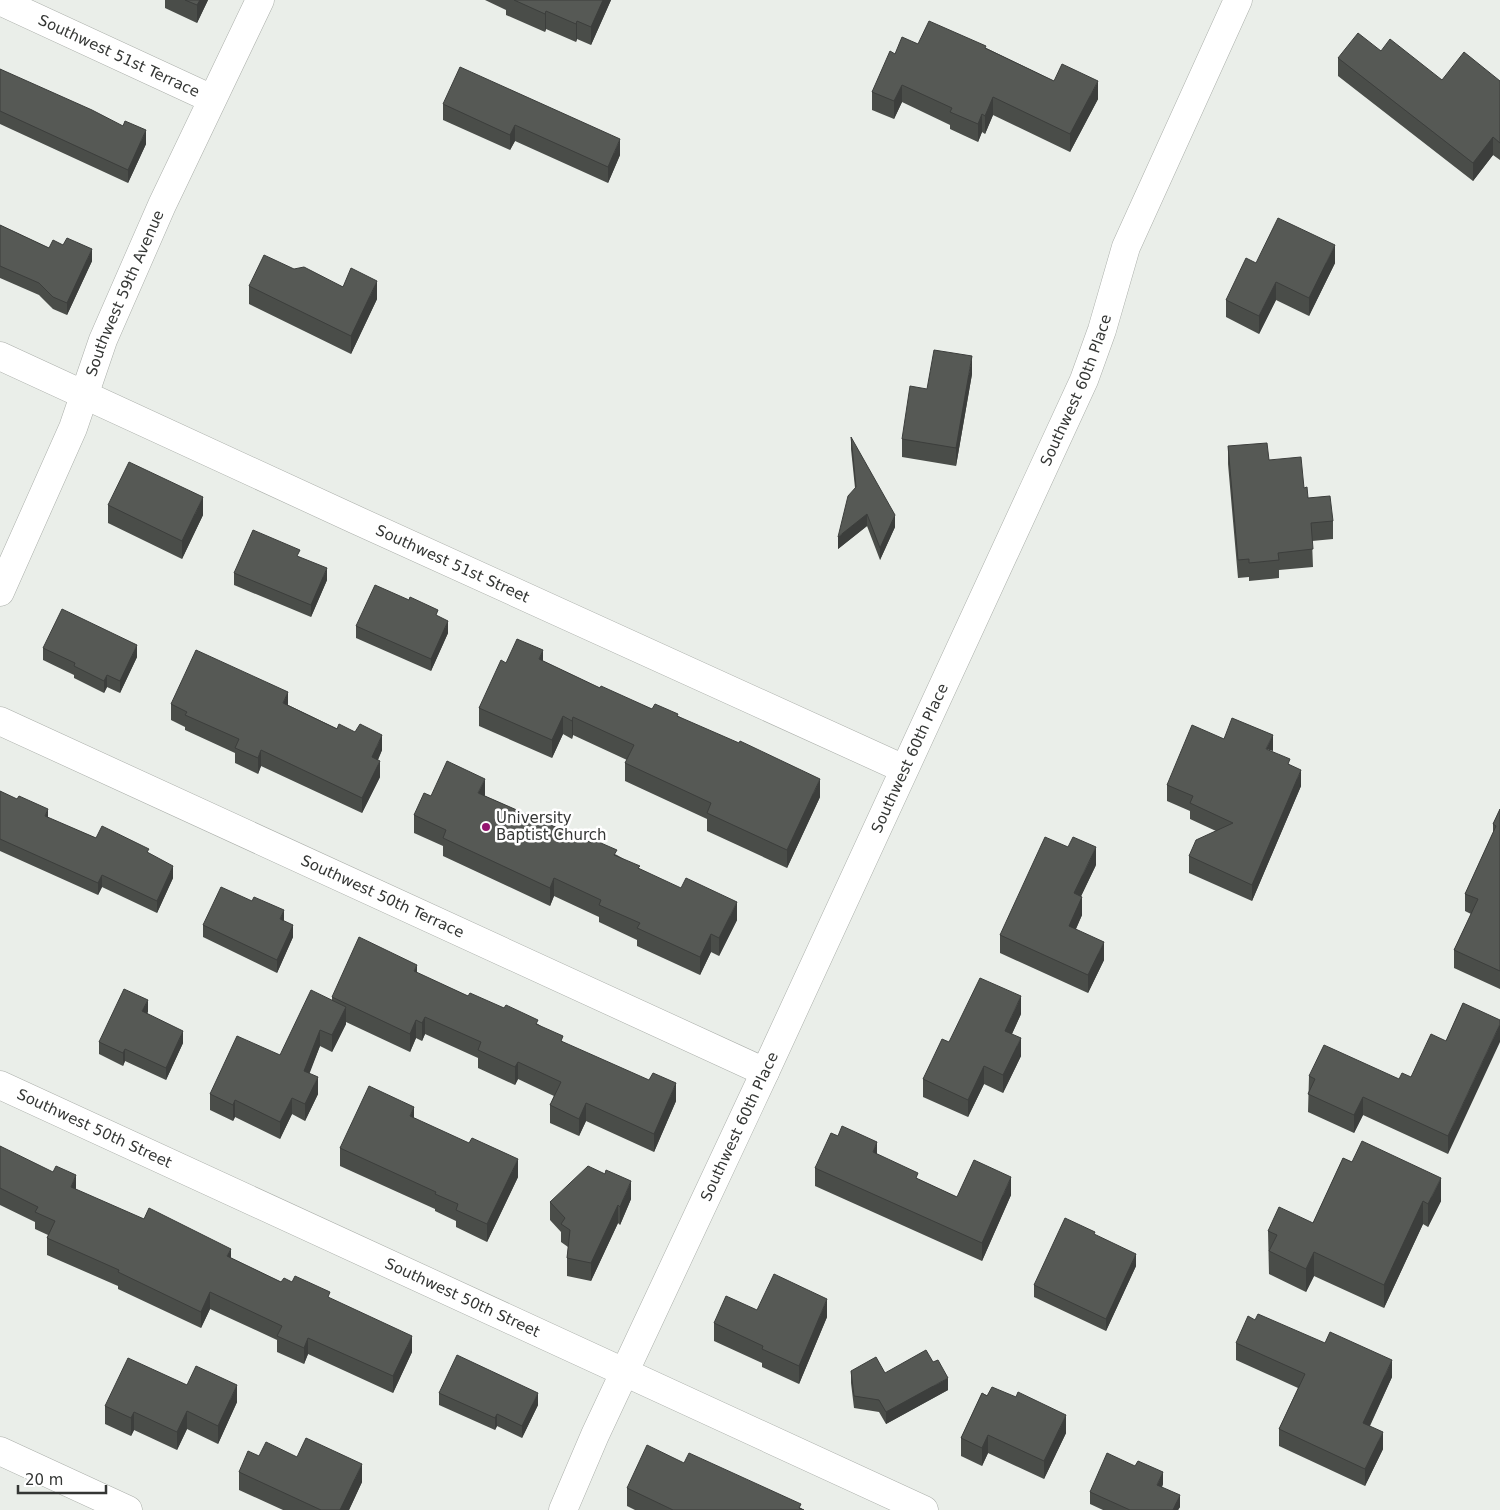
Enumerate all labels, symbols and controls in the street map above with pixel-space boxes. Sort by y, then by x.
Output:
street label: Southwest 51st Terrace [35,11,203,101]
street label: Southwest 59th Avenue [82,207,168,379]
street label: Southwest 60th Place [1037,312,1115,469]
street label: Southwest 51st Street [373,521,532,607]
street label: Southwest 60th Place [867,680,952,836]
place label: University Baptist Church [496,809,607,844]
marker: University Baptist Church [480,821,492,833]
street label: Southwest 50th Terrace [298,851,467,942]
street label: Southwest 60th Place [697,1049,782,1204]
street label: Southwest 50th Street [14,1085,175,1172]
street label: Southwest 50th Street [382,1254,543,1341]
scale bar [18,1462,105,1494]
text: 20 m [25,1471,63,1489]

